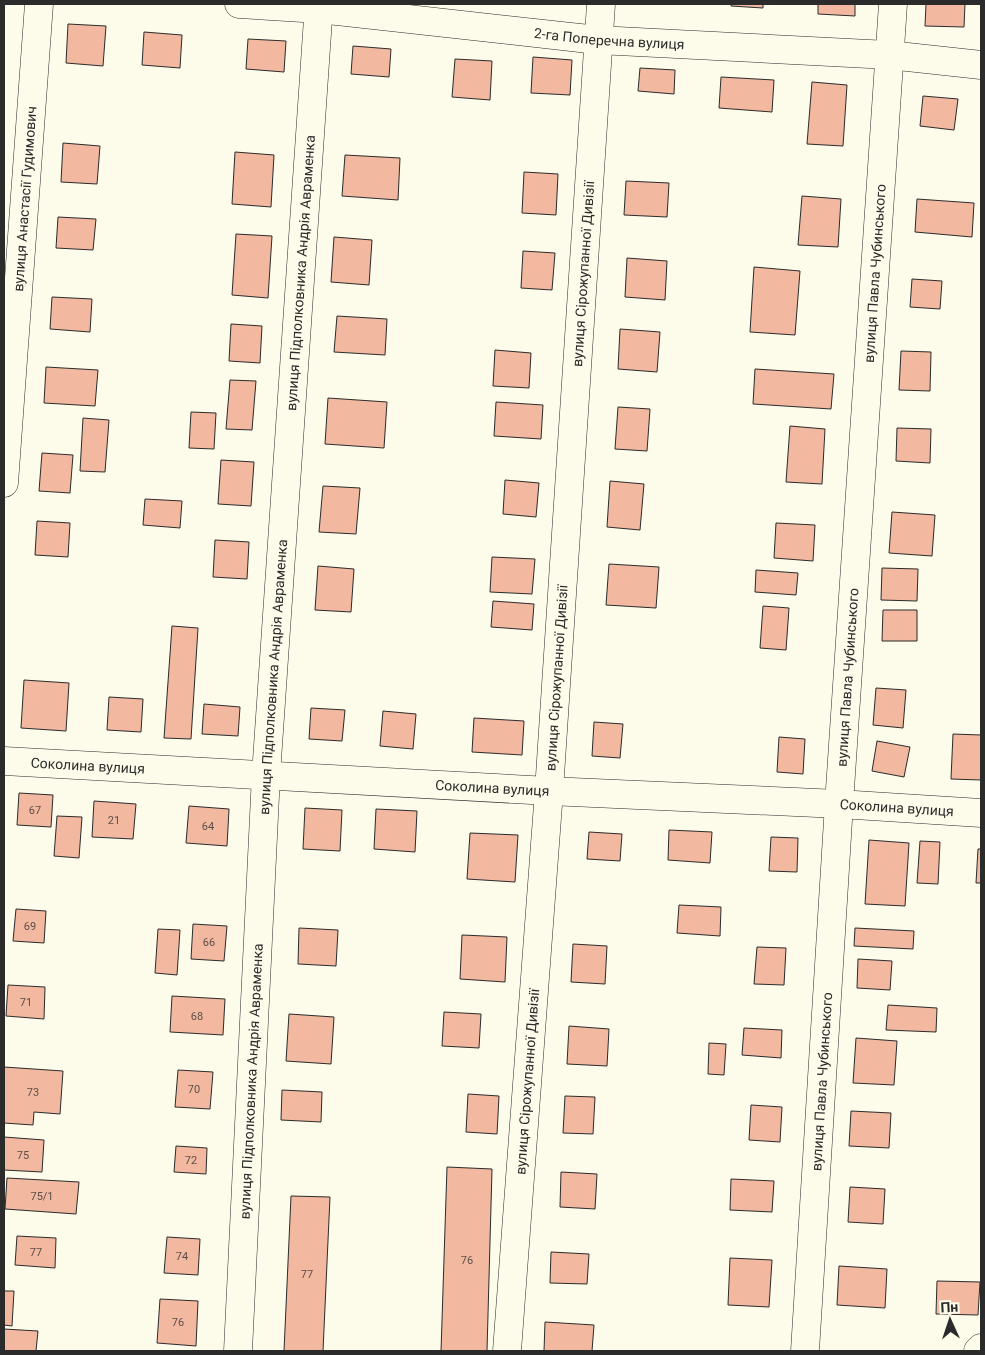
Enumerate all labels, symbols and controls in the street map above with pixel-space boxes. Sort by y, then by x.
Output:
street label: 2-га Поперечна вулиця [533,25,685,52]
street label: вулиця Анастасії Гудимович [10,105,40,292]
street label: вулиця Підполковника Андрія Авраменка [283,135,318,411]
street label: вулиця Сірожупанної Дивізії [569,180,597,367]
street label: вулиця Павла Чубинського [861,183,889,363]
street label: вулиця Підполковника Андрія Авраменка [256,539,290,815]
street label: вулиця Сірожупанної Дивізії [542,584,571,771]
street label: вулиця Павла Чубинського [834,587,862,767]
street label: Соколина вулиця [30,754,145,777]
street label: Соколина вулиця [435,777,550,799]
street label: Соколина вулиця [839,796,954,819]
house number: 67 [29,804,41,817]
house number: 21 [108,814,120,827]
house number: 64 [202,820,214,833]
house number: 69 [24,920,36,933]
house number: 66 [203,936,215,949]
street label: вулиця Підполковника Андрія Авраменка [236,943,266,1220]
street label: вулиця Сірожупанної Дивізії [512,988,542,1175]
street label: вулиця Павла Чубинського [808,992,835,1171]
house number: 71 [20,996,32,1009]
house number: 68 [191,1010,203,1023]
house number: 70 [188,1083,200,1096]
house number: 73 [27,1086,39,1099]
house number: 75 [17,1149,29,1162]
house number: 72 [185,1154,197,1167]
house number: 75/1 [30,1190,54,1203]
house number: 77 [30,1246,42,1259]
house number: 74 [176,1250,188,1263]
house number: 76 [461,1254,473,1267]
house number: 77 [301,1268,313,1281]
north arrow [925,1295,975,1345]
text: Пн [940,1299,959,1315]
house number: 76 [172,1316,184,1329]

